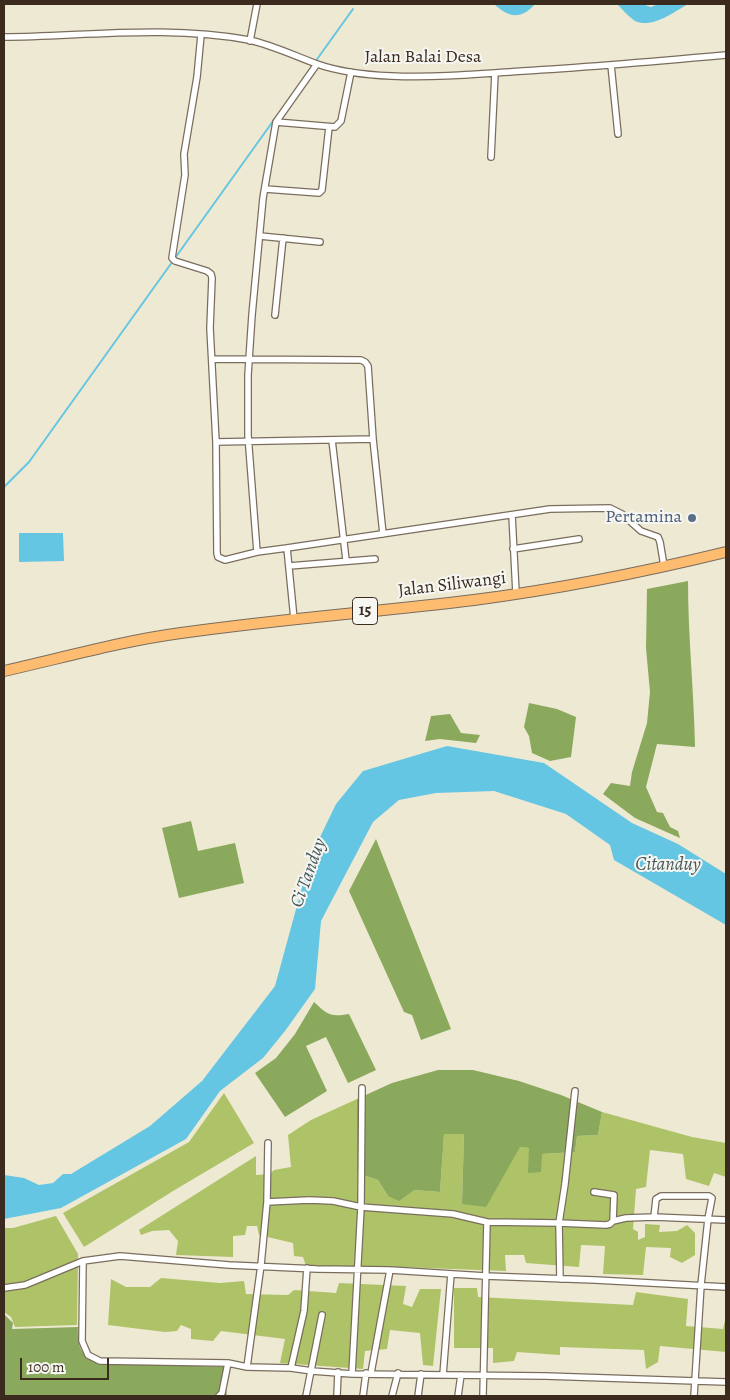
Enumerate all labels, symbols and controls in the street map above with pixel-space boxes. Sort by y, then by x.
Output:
street label: Jalan Balai Desa [365,47,481,69]
place label: Pertamina [605,507,682,529]
marker: Pertamina [686,512,698,524]
street label: Jalan Siliwangi [397,568,507,602]
road number: 15 [352,598,378,624]
water label: Ci Tanduy [286,835,332,911]
water label: Citanduy [635,854,701,876]
scale bar [22,1348,111,1380]
text: 100 m [28,1357,65,1377]

